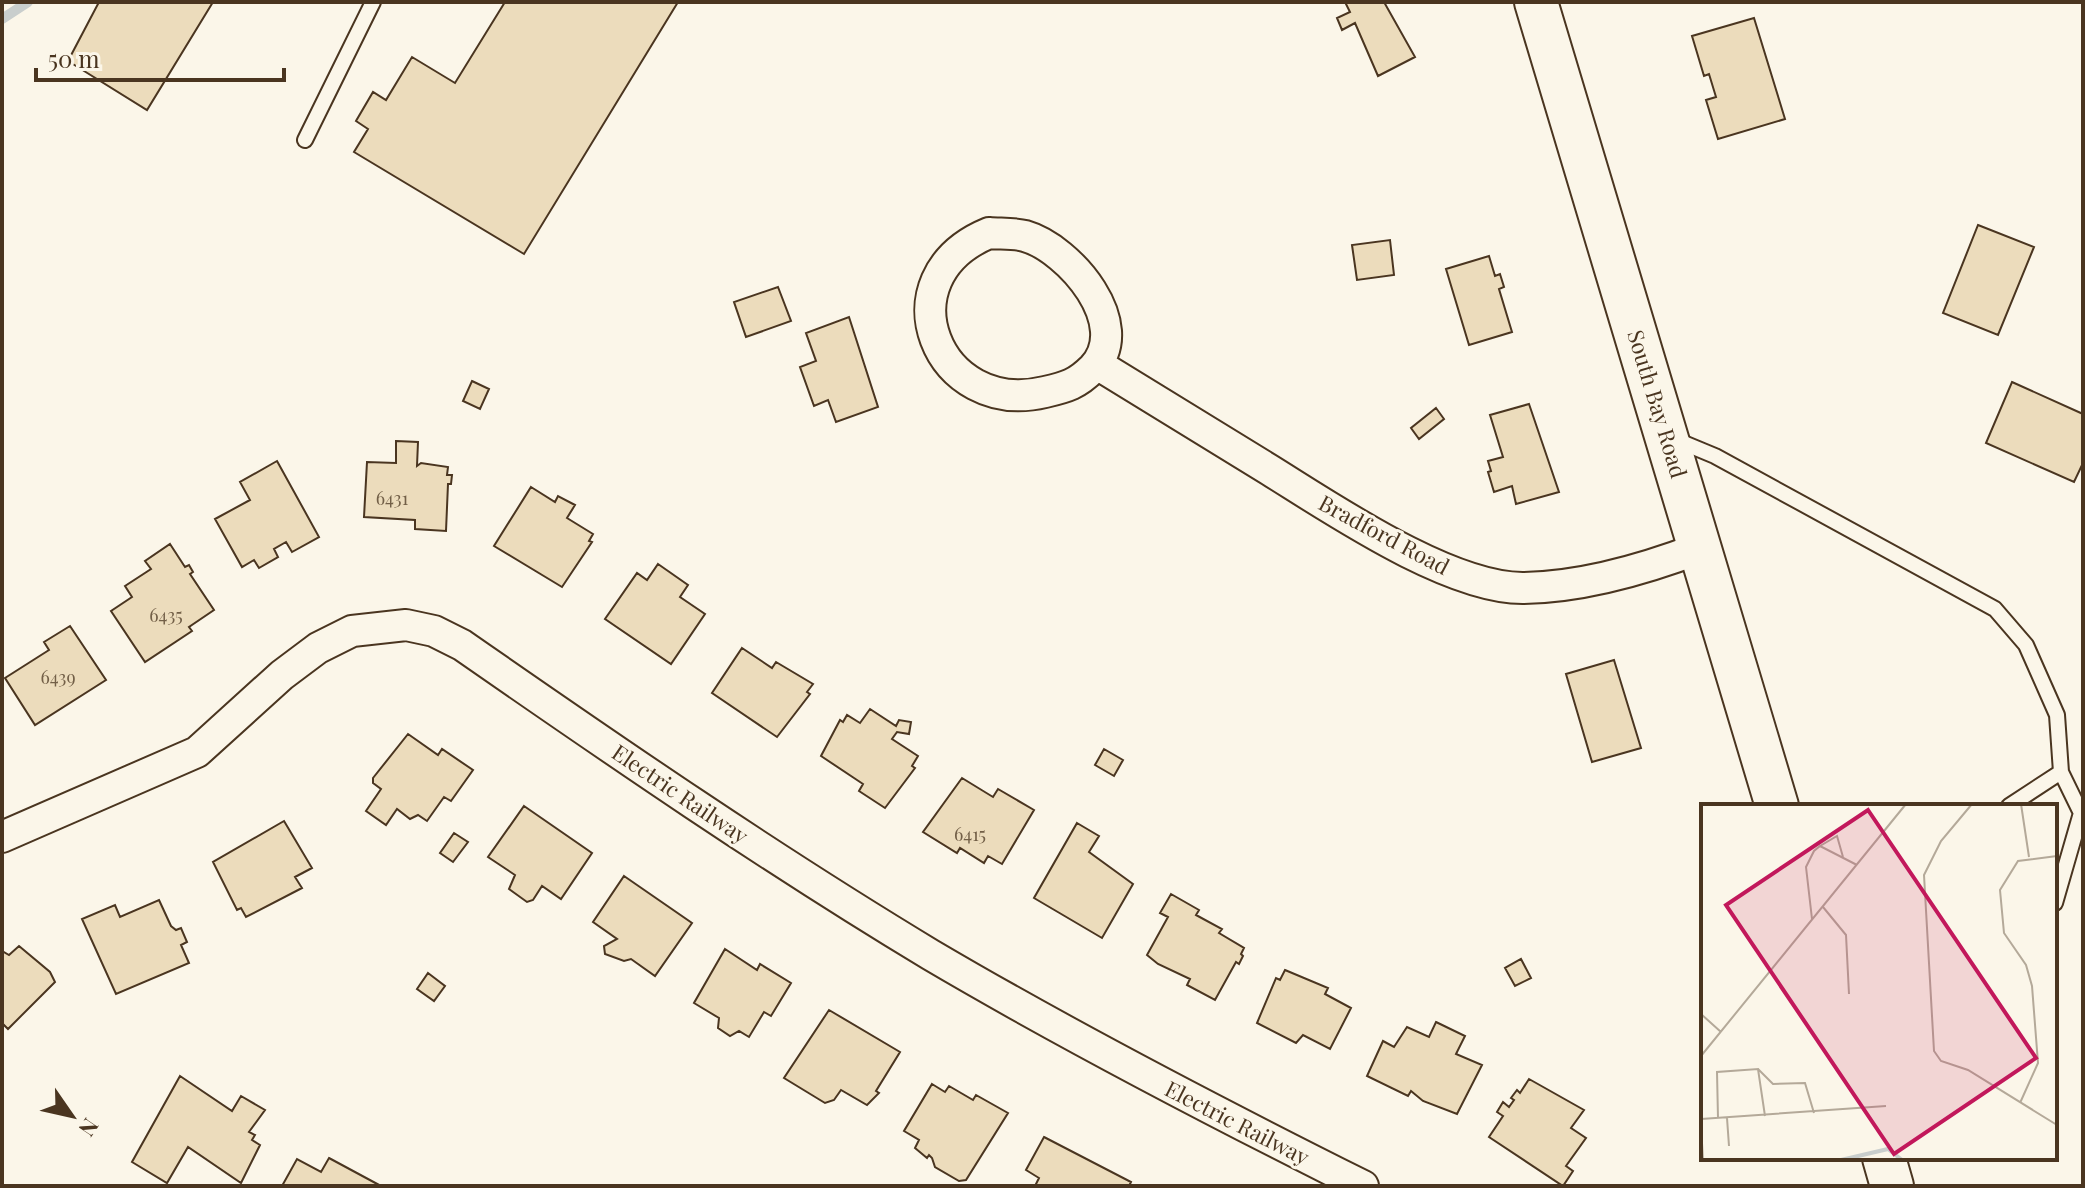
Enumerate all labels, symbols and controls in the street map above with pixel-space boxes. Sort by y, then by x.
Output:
scale bar [36,32,284,82]
text: 50 m [48,42,100,74]
street label: South Bay Road [1621,326,1695,482]
house number: 6431 [376,486,409,510]
street label: Bradford Road [1314,487,1455,581]
house number: 6435 [149,603,183,627]
house number: 6439 [40,665,76,689]
street label: Electric Railway [607,737,755,850]
inset map [1701,804,2057,1160]
house number: 6415 [954,822,986,846]
street label: Electric Railway [1160,1073,1315,1171]
north arrow [32,1076,112,1156]
text: N [72,1113,106,1143]

